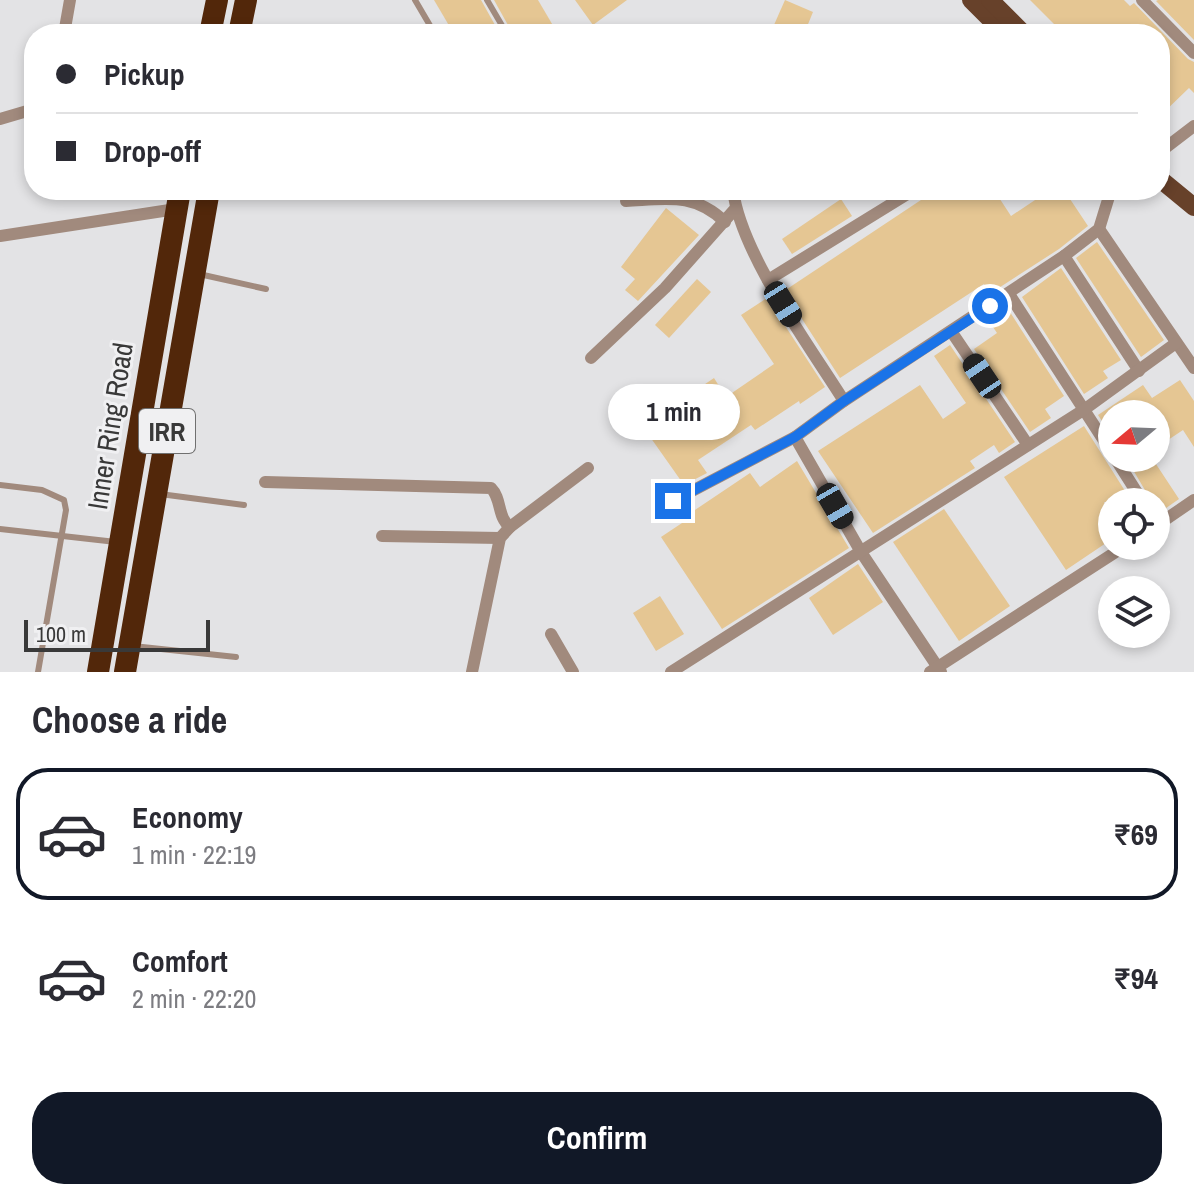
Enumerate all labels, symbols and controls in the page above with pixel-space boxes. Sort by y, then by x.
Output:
text: Pickup [104,54,185,94]
text: Drop-off [104,131,201,171]
car [760,277,806,331]
route start [972,288,1008,324]
street label: Inner Ring Road [78,340,142,512]
car [959,349,1005,403]
callout: 1 min [607,385,739,441]
text: 1 min [646,394,702,429]
north arrow [1098,400,1170,472]
map controls [1098,400,1170,648]
road number: IRR [139,409,195,453]
car [813,479,857,533]
route end [655,483,691,519]
button: locate [1098,488,1170,560]
button: layers [1098,576,1170,648]
scale bar [24,616,210,652]
text: 100 m [36,619,86,649]
text: Choose a ride [32,696,227,744]
text: Economy [132,797,243,837]
icon: car [36,798,108,870]
text: ₹69 [1113,814,1158,854]
text: 1 min · 22:19 [132,837,256,872]
text: Comfort [132,941,228,981]
icon: car [36,942,108,1014]
text: ₹94 [1113,958,1158,998]
text: 2 min · 22:20 [132,981,256,1016]
button: Confirm [32,1092,1162,1184]

